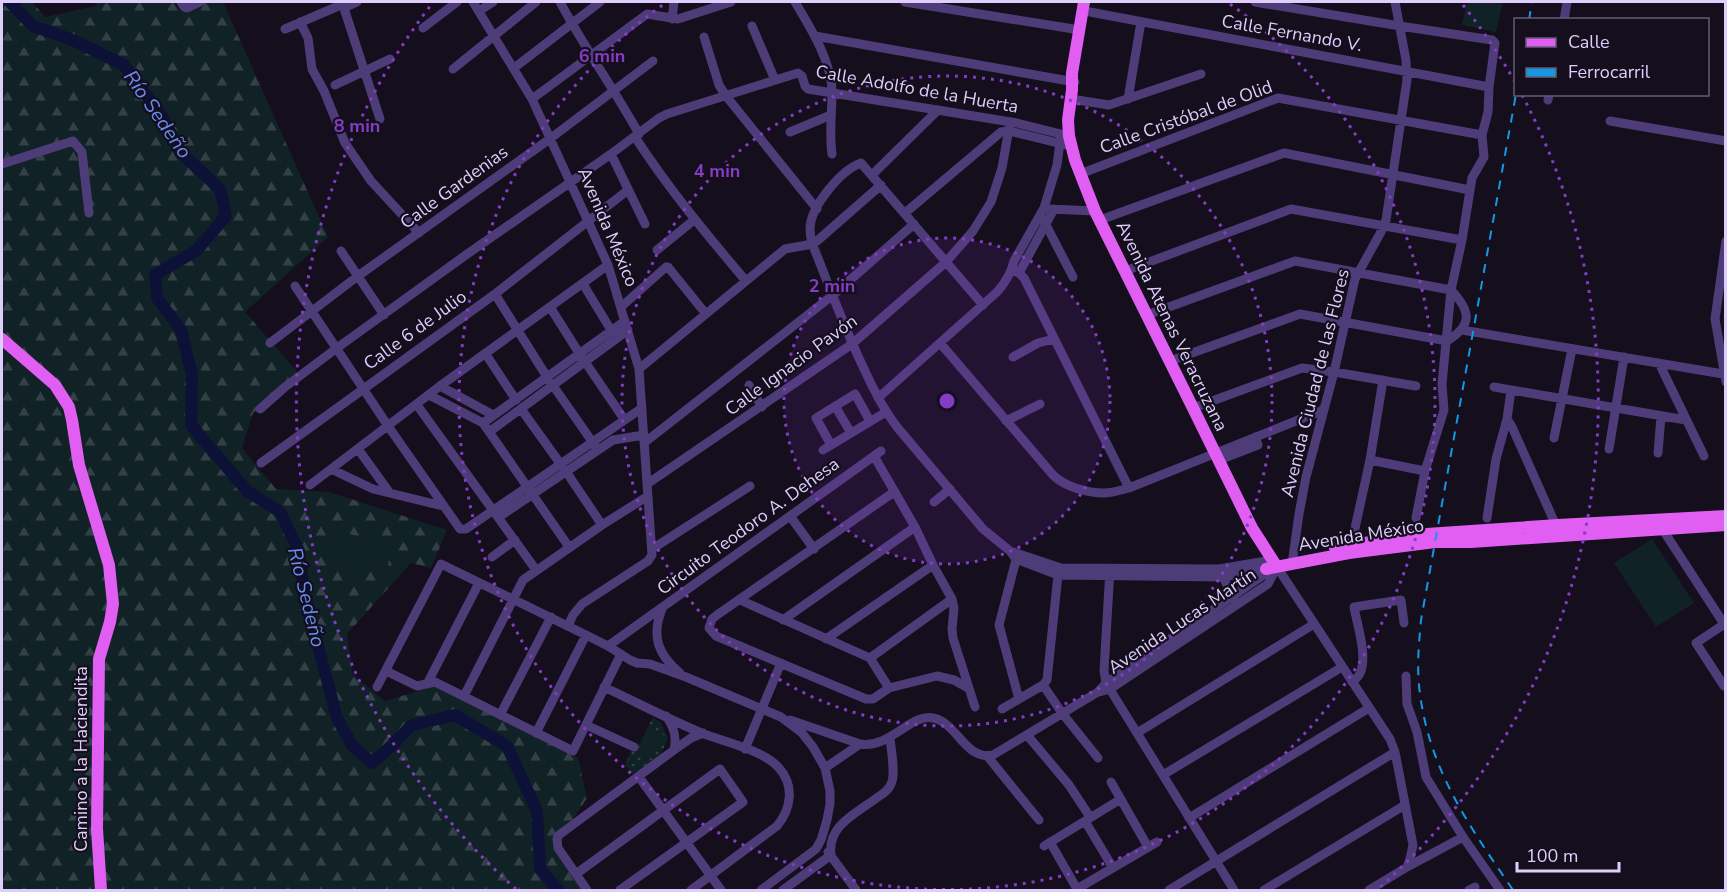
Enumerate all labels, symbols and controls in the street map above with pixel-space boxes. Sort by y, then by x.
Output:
street label: Calle Fernando V. [1220,9,1364,57]
legend [1514,18,1709,96]
text: Calle [1568,30,1610,54]
text: 6 min [579,44,625,68]
street label: Calle Adolfo de la Huerta [814,59,1020,119]
text: Ferrocarril [1568,60,1651,84]
water label: Río Sedeño [117,65,198,164]
street label: Calle Cristóbal de Olid [1096,75,1276,159]
text: 8 min [334,114,380,138]
street label: Calle Gardenias [395,140,513,234]
text: 4 min [694,159,740,183]
street label: Avenida México [572,164,644,290]
street label: Avenida Atenas Veracruzana [1110,217,1234,435]
street label: Avenida Ciudad de las Flores [1275,266,1355,500]
text: 2 min [809,274,855,298]
street label: Calle 6 de Julio [359,285,471,375]
street label: Calle Ignacio Pavón [720,309,862,421]
centre of rings [937,391,957,411]
street label: Circuito Teodoro A. Dehesa [652,452,844,600]
street label: Avenida México [1296,513,1426,557]
water label: Río Sedeño [281,544,332,650]
street label: Avenida Lucas Martín [1103,562,1261,680]
street label: Camino a la Haciendita [69,666,93,852]
scale bar [1517,835,1619,873]
text: 100 m [1526,844,1578,868]

